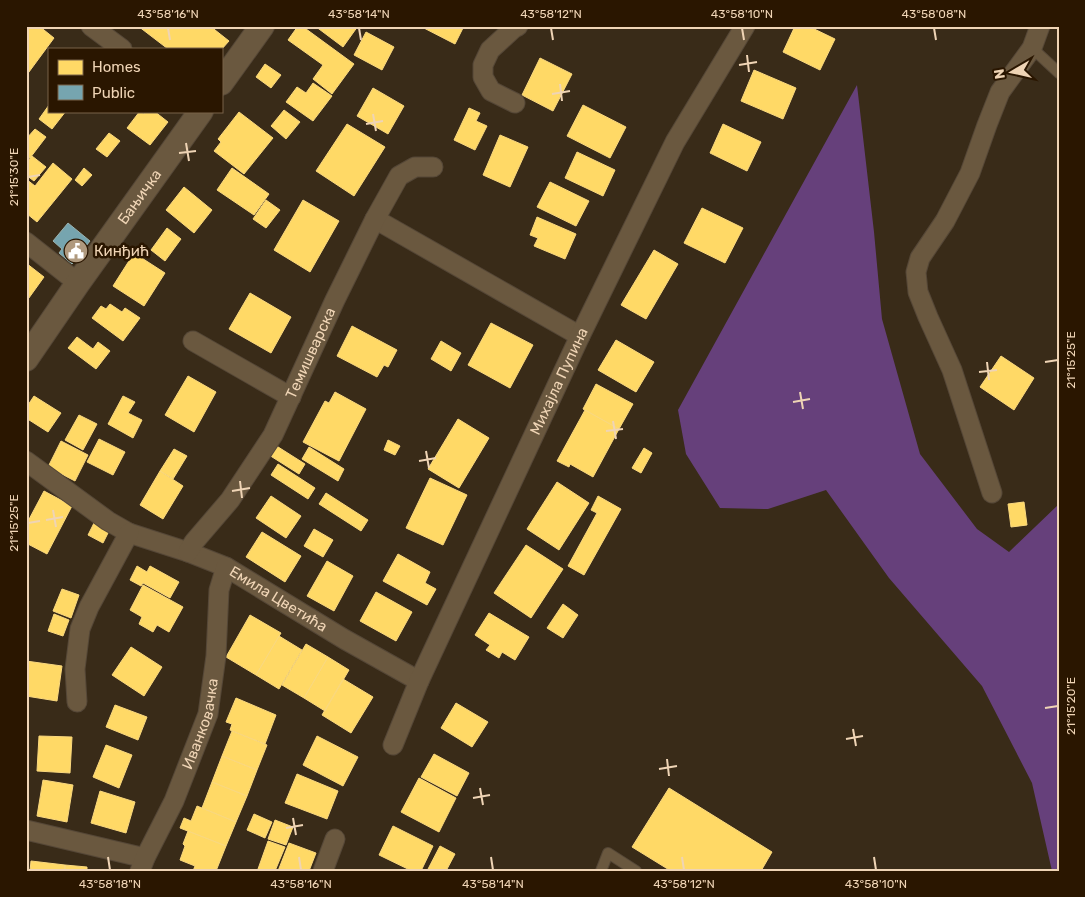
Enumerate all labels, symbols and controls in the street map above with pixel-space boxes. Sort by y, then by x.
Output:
text: 43°58'16"N [137,7,199,21]
text: 43°58'14"N [328,7,390,21]
text: 43°58'12"N [520,7,582,21]
text: 43°58'10"N [711,7,773,21]
text: 43°58'08"N [902,7,966,21]
legend [48,48,222,112]
north arrow [988,48,1038,98]
text: Homes [92,58,141,76]
text: N [990,68,1009,80]
text: Public [92,84,135,102]
text: 21°15'30"E [7,148,21,206]
street label: Бањичка [114,166,165,228]
public building icon: Кинђић [63,238,89,264]
place label: Кинђић [94,242,149,260]
street label: Темишварска [282,305,339,402]
street label: Михајла Пупина [526,325,592,438]
text: 21°15'25"E [1064,331,1078,389]
text: 21°15'25"E [7,494,21,552]
street label: Емила Цветића [226,562,331,636]
street label: Иванковачка [178,677,222,772]
text: 21°15'20"E [1064,677,1078,735]
text: 43°58'18"N [79,877,141,891]
text: 43°58'16"N [270,877,332,891]
text: 43°58'14"N [462,877,524,891]
text: 43°58'12"N [653,877,715,891]
text: 43°58'10"N [845,877,907,891]

